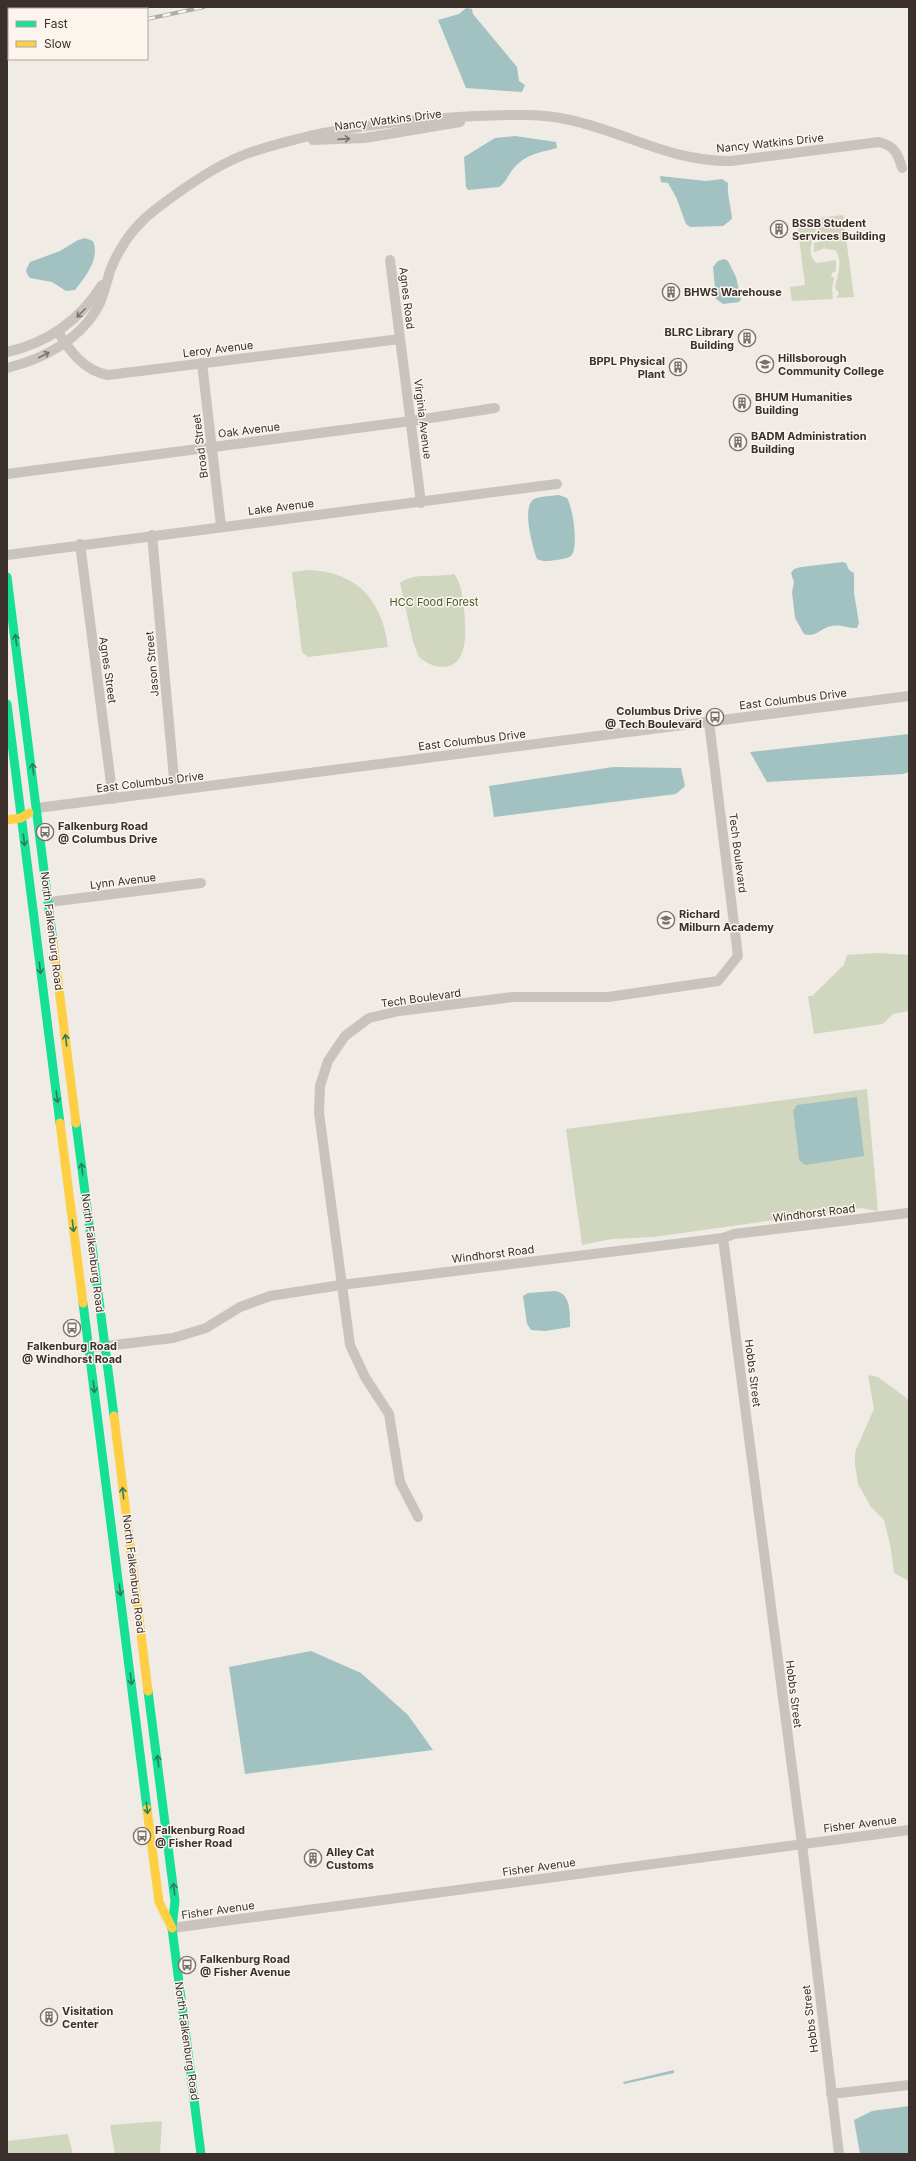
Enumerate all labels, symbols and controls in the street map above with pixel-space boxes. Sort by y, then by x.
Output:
legend [8,8,148,60]
text: Fast [44,16,68,31]
text: Slow [44,36,72,51]
street label: Nancy Watkins Drive [334,106,442,134]
street label: Nancy Watkins Drive [716,130,824,156]
one-way arrow [337,135,350,142]
place label: BSSB Student Services Building [792,216,886,243]
building icon: BSSB Student Services Building [769,219,789,239]
street label: Agnes Road [396,266,418,330]
building icon: BHWS Warehouse [661,282,681,302]
place label: BHWS Warehouse [684,285,782,299]
one-way arrow [76,308,86,318]
place label: BLRC Library Building [664,325,734,352]
building icon: BLRC Library Building [737,328,757,348]
street label: Leroy Avenue [182,338,254,360]
one-way arrow [37,351,49,358]
place label: Hillsborough Community College [778,351,884,378]
place label: BPPL Physical Plant [589,354,665,381]
school or university icon: Hillsborough Community College [755,354,775,374]
building icon: BPPL Physical Plant [668,357,688,377]
street label: Virginia Avenue [411,378,435,460]
place label: BHUM Humanities Building [755,390,852,417]
building icon: BHUM Humanities Building [732,393,752,413]
street label: Broad Street [189,413,211,479]
street label: Oak Avenue [217,419,281,441]
place label: BADM Administration Building [751,429,867,456]
building icon: BADM Administration Building [728,432,748,452]
street label: Lake Avenue [247,496,315,518]
park label: HCC Food Forest [390,595,479,609]
street label: Jason Street [142,630,162,697]
one-way arrow [12,634,20,647]
street label: Agnes Street [96,636,120,705]
street label: East Columbus Drive [738,685,848,713]
place label: Columbus Drive @ Tech Boulevard [605,704,702,731]
bus stop icon: Columbus Drive @ Tech Boulevard [705,707,725,727]
street label: East Columbus Drive [417,726,527,754]
one-way arrow [29,763,37,776]
street label: East Columbus Drive [95,768,205,796]
street label: Tech Boulevard [726,812,750,894]
place label: Falkenburg Road @ Columbus Drive [58,819,158,846]
bus stop icon: Falkenburg Road @ Columbus Drive [35,822,55,842]
one-way arrow [20,833,28,846]
street label: Lynn Avenue [89,870,157,892]
street label: North Falkenburg Road [38,871,66,991]
place label: Richard Milburn Academy [679,907,774,934]
school or university icon: Richard Milburn Academy [656,910,676,930]
one-way arrow [37,962,44,975]
street label: Tech Boulevard [380,985,462,1011]
one-way arrow [62,1034,70,1047]
one-way arrow [53,1090,61,1103]
one-way arrow [78,1163,86,1176]
street label: North Falkenburg Road [79,1193,107,1313]
street label: Windhorst Road [772,1201,856,1225]
one-way arrow [70,1219,77,1232]
street label: Windhorst Road [451,1242,535,1266]
bus stop icon: Falkenburg Road @ Windhorst Road [62,1318,82,1338]
street label: Hobbs Street [742,1338,764,1408]
place label: Falkenburg Road @ Windhorst Road [22,1339,122,1366]
one-way arrow [90,1380,98,1393]
one-way arrow [119,1487,127,1500]
street label: North Falkenburg Road [120,1514,148,1634]
one-way arrow [116,1583,124,1596]
street label: Hobbs Street [783,1659,805,1729]
one-way arrow [127,1672,135,1685]
one-way arrow [154,1754,161,1767]
one-way arrow [143,1801,151,1814]
street label: Fisher Avenue [823,1813,897,1835]
place label: Falkenburg Road @ Fisher Road [155,1823,245,1850]
bus stop icon: Falkenburg Road @ Fisher Road [132,1826,152,1846]
place label: Alley Cat Customs [326,1845,374,1872]
building icon: Alley Cat Customs [303,1848,323,1868]
street label: Fisher Avenue [502,1855,576,1879]
one-way arrow [170,1883,178,1896]
street label: Fisher Avenue [181,1898,255,1922]
place label: Falkenburg Road @ Fisher Avenue [200,1952,291,1979]
bus stop icon: Falkenburg Road @ Fisher Avenue [177,1955,197,1975]
street label: North Falkenburg Road [172,1981,202,2101]
street label: Hobbs Street [799,1984,821,2054]
place label: Visitation Center [62,2004,114,2031]
building icon: Visitation Center [39,2007,59,2027]

